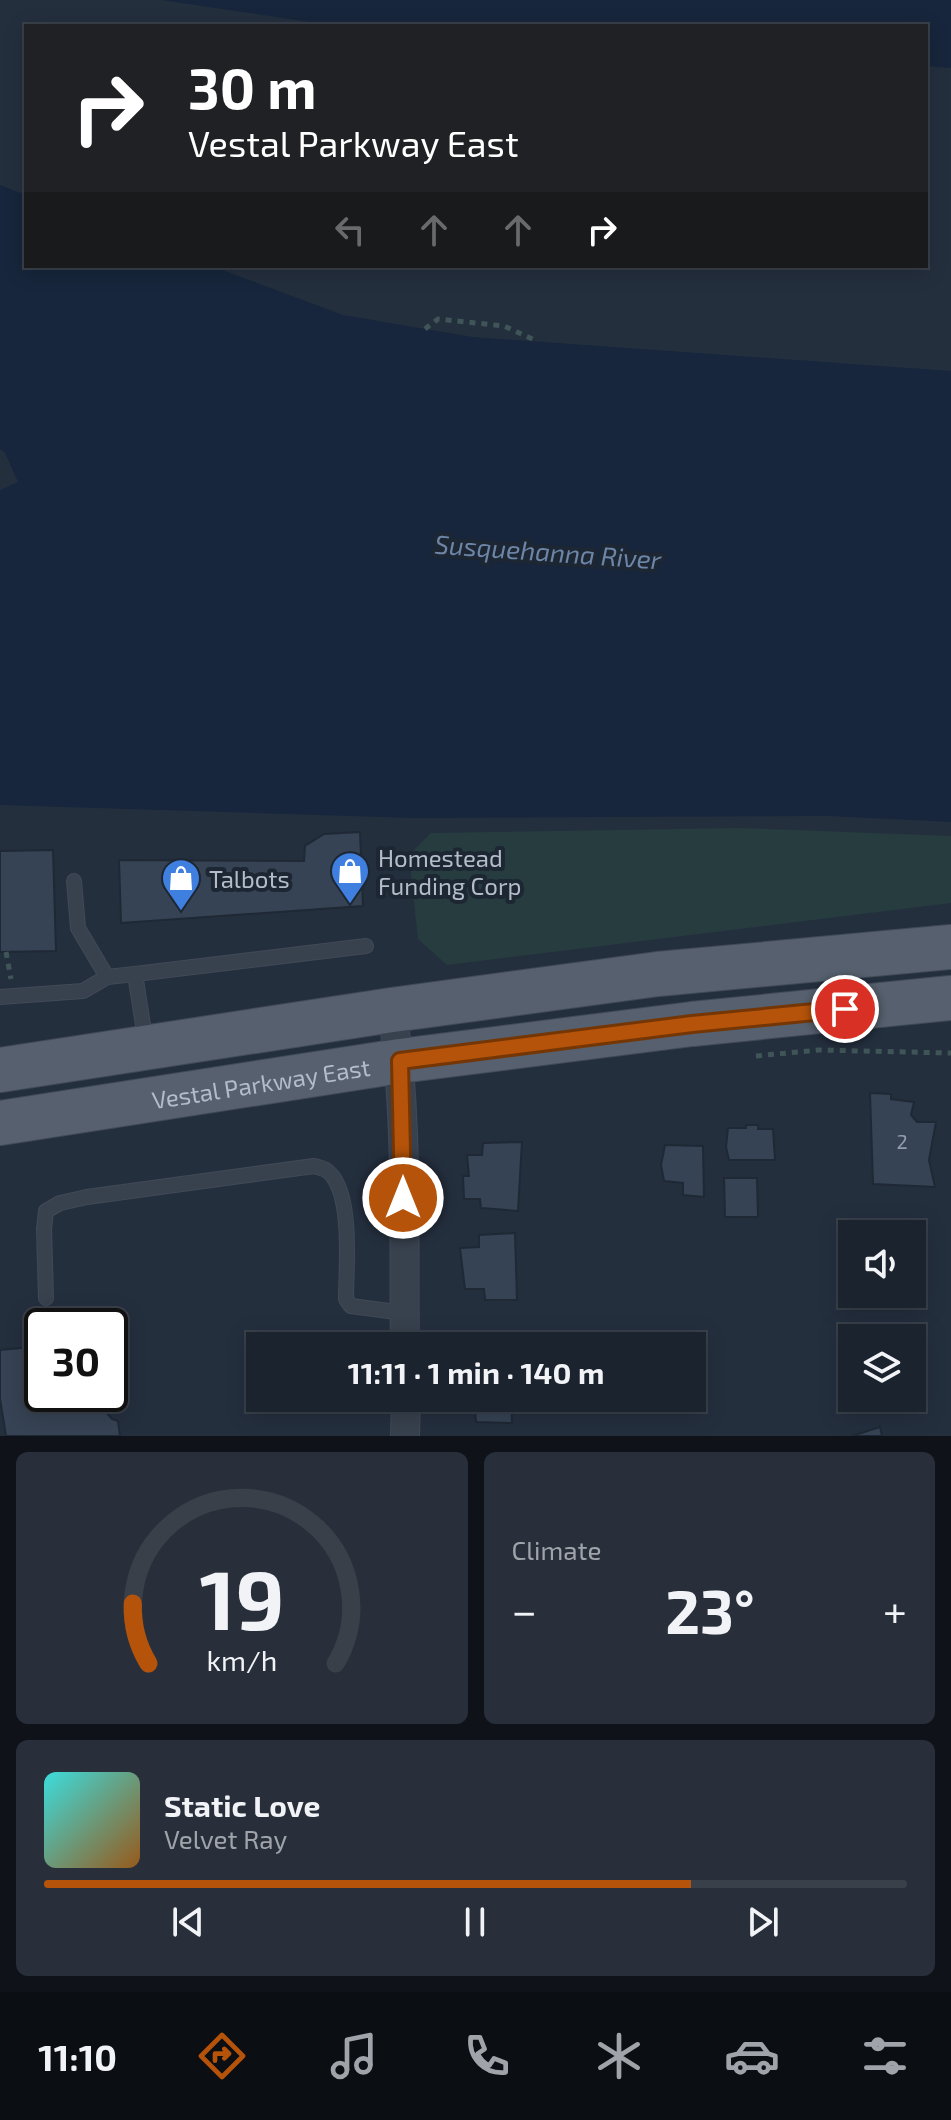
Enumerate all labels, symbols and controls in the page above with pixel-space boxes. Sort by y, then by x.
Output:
text: 30 m [188,53,317,120]
icon: right [56,56,160,160]
text: Vestal Parkway East [188,121,519,164]
icon: left [328,208,372,252]
icon: ahead [412,208,456,252]
icon: ahead [496,208,540,252]
icon: right [580,208,624,252]
water label: Susquehanna River [434,528,663,574]
place label: Homestead Funding Corp [378,843,521,900]
shop icon: Homestead Funding Corp [329,850,371,905]
shop icon: Talbots [160,857,202,912]
place label: Talbots [209,864,290,893]
pin [811,975,879,1043]
icon: arrive [823,987,867,1031]
street label: Vestal Parkway East [150,1051,372,1114]
house number: 2 [896,1129,908,1153]
position arrow [361,1156,445,1240]
map controls [838,1220,926,1412]
button: sound [838,1220,926,1308]
speed limit sign: 30 [24,1308,128,1412]
button: layers [838,1324,926,1412]
text: 11:11 · 1 min · 140 m [348,1354,604,1390]
text: Climate [512,1534,601,1565]
text: 19 [199,1547,284,1647]
text: 23° [665,1574,755,1646]
text: − [512,1583,537,1636]
text: + [883,1583,907,1636]
text: km/h [206,1642,277,1677]
text: Static Love [164,1787,320,1823]
text: Velvet Ray [164,1823,287,1854]
icon: previous [166,1900,210,1944]
icon: pause [453,1900,497,1944]
icon: next [741,1900,785,1944]
icon: directions [194,2028,250,2084]
icon: music [326,2028,382,2084]
icon: phone [459,2028,515,2084]
icon: climate [591,2028,647,2084]
icon: car [724,2028,780,2084]
icon: filters [857,2028,913,2084]
text: 11:10 [38,2035,117,2078]

